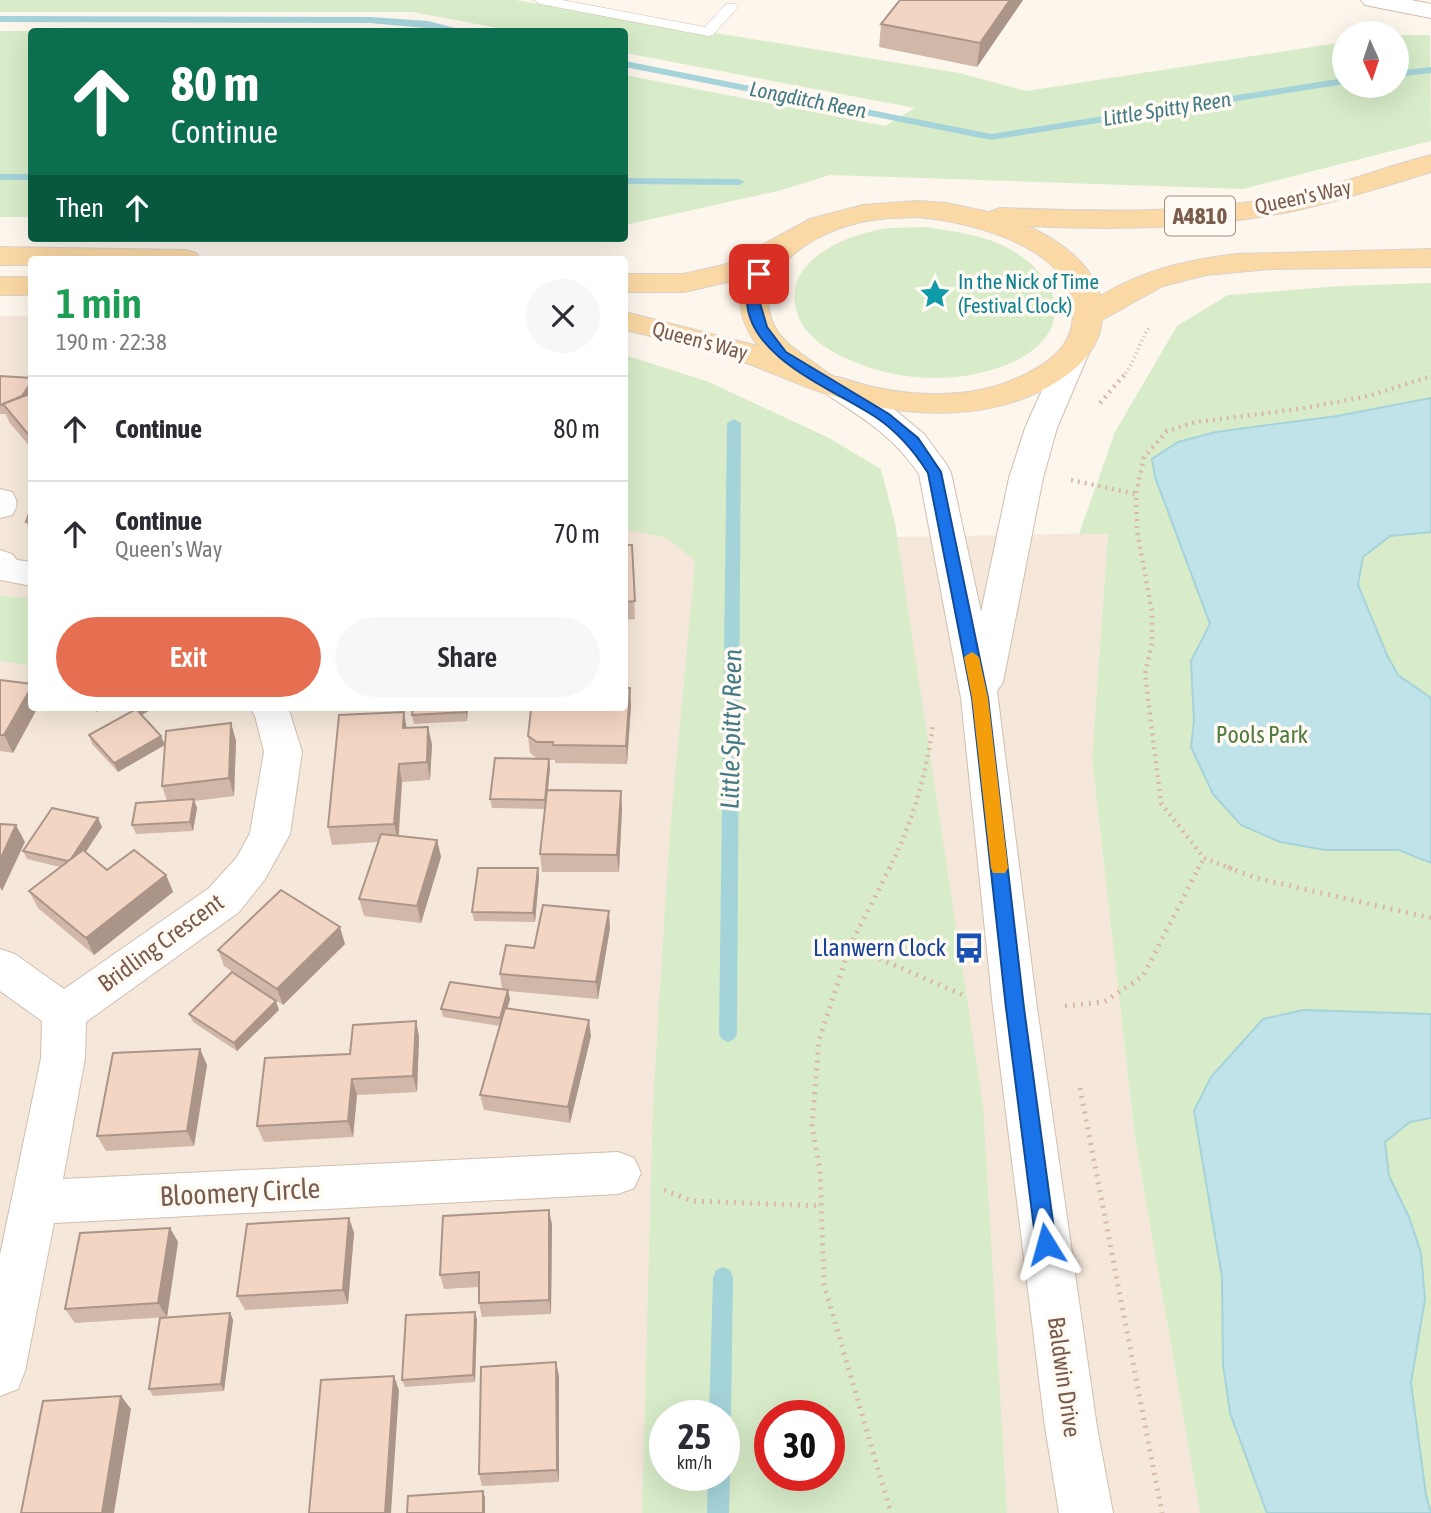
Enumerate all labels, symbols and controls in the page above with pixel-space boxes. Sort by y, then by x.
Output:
north arrow [1332,21,1409,98]
map controls [1332,21,1409,98]
text: 80 m [171,55,259,111]
icon: ahead [56,56,147,147]
water label: Longditch Reen [748,76,869,122]
water label: Little Spitty Reen [1101,86,1233,130]
text: Continue [171,113,278,150]
street label: Queen's Way [1252,174,1353,218]
icon: ahead [118,189,156,227]
text: Then [56,193,104,223]
road number: A4810 [1165,196,1235,236]
pin [729,244,789,304]
icon: arrive [740,255,778,293]
place label: In the Nick of Time (Festival Clock) [958,269,1099,317]
place icon: In the Nick of Time (Festival Clock) [918,277,952,311]
text: 1 min [56,279,142,327]
button: close [526,279,600,353]
street label: Queen's Way [650,316,751,364]
text: 190 m · 22:38 [56,329,167,355]
icon: ahead [56,410,94,448]
text: Continue [115,414,202,444]
text: 80 m [553,414,600,444]
text: Continue [115,506,202,536]
icon: ahead [56,515,94,553]
text: 70 m [553,519,600,549]
text: Queen's Way [115,536,222,562]
button: Exit [56,617,321,697]
button: Share [335,617,600,697]
water label: Little Spitty Reen [715,648,747,809]
park label: Pools Park [1216,721,1309,748]
street label: Bridling Crescent [93,888,229,997]
bus stop icon: Llanwern Clock [952,931,986,965]
place label: Llanwern Clock [813,934,946,961]
street label: Bloomery Circle [159,1172,321,1212]
position arrow [1009,1207,1083,1281]
street label: Baldwin Drive [1043,1315,1086,1439]
speed limit sign: 30 [754,1400,845,1491]
text: 25 [678,1416,711,1456]
text: km/h [677,1452,712,1473]

